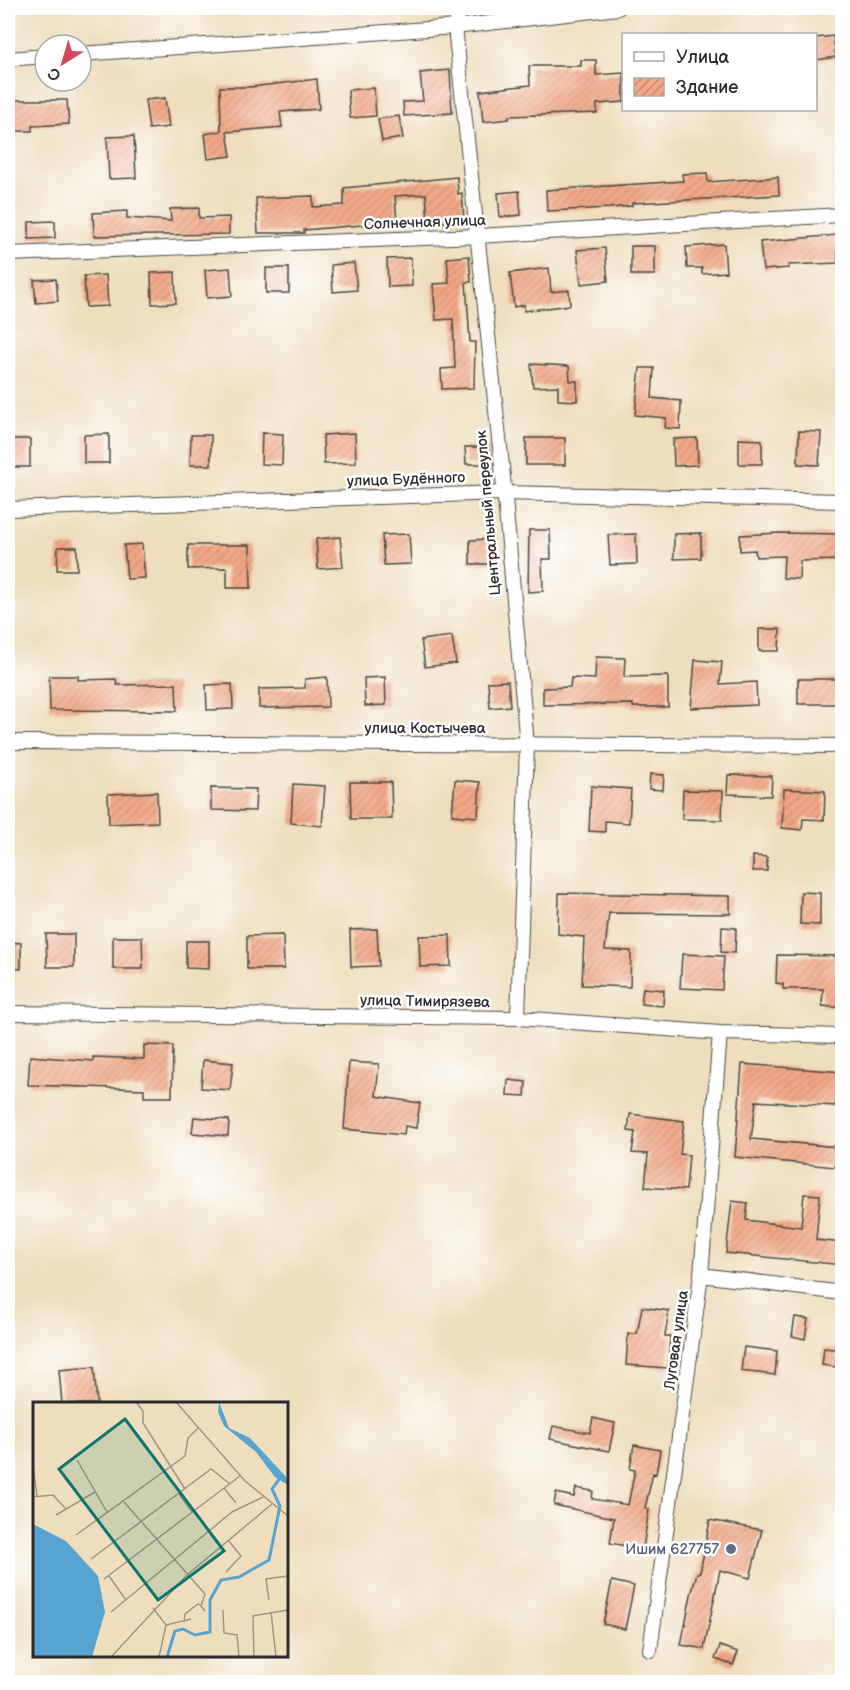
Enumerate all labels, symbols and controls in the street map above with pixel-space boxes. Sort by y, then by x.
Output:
north arrow [33,33,93,93]
legend [622,33,817,111]
text: Улица [676,47,730,68]
text: С [45,63,65,85]
text: Здание [676,77,738,98]
street label: Солнечная улица [364,211,487,234]
street label: Центральный переулок [472,430,505,596]
street label: улица Будённого [347,468,466,491]
street label: улица Костычева [364,719,486,738]
street label: улица Тимирязева [360,991,490,1012]
street label: Луговая улица [660,1289,693,1392]
inset map [33,1402,288,1657]
place label: Ишим 627757 [625,1540,720,1559]
marker: Ишим 627757 [724,1542,738,1556]

